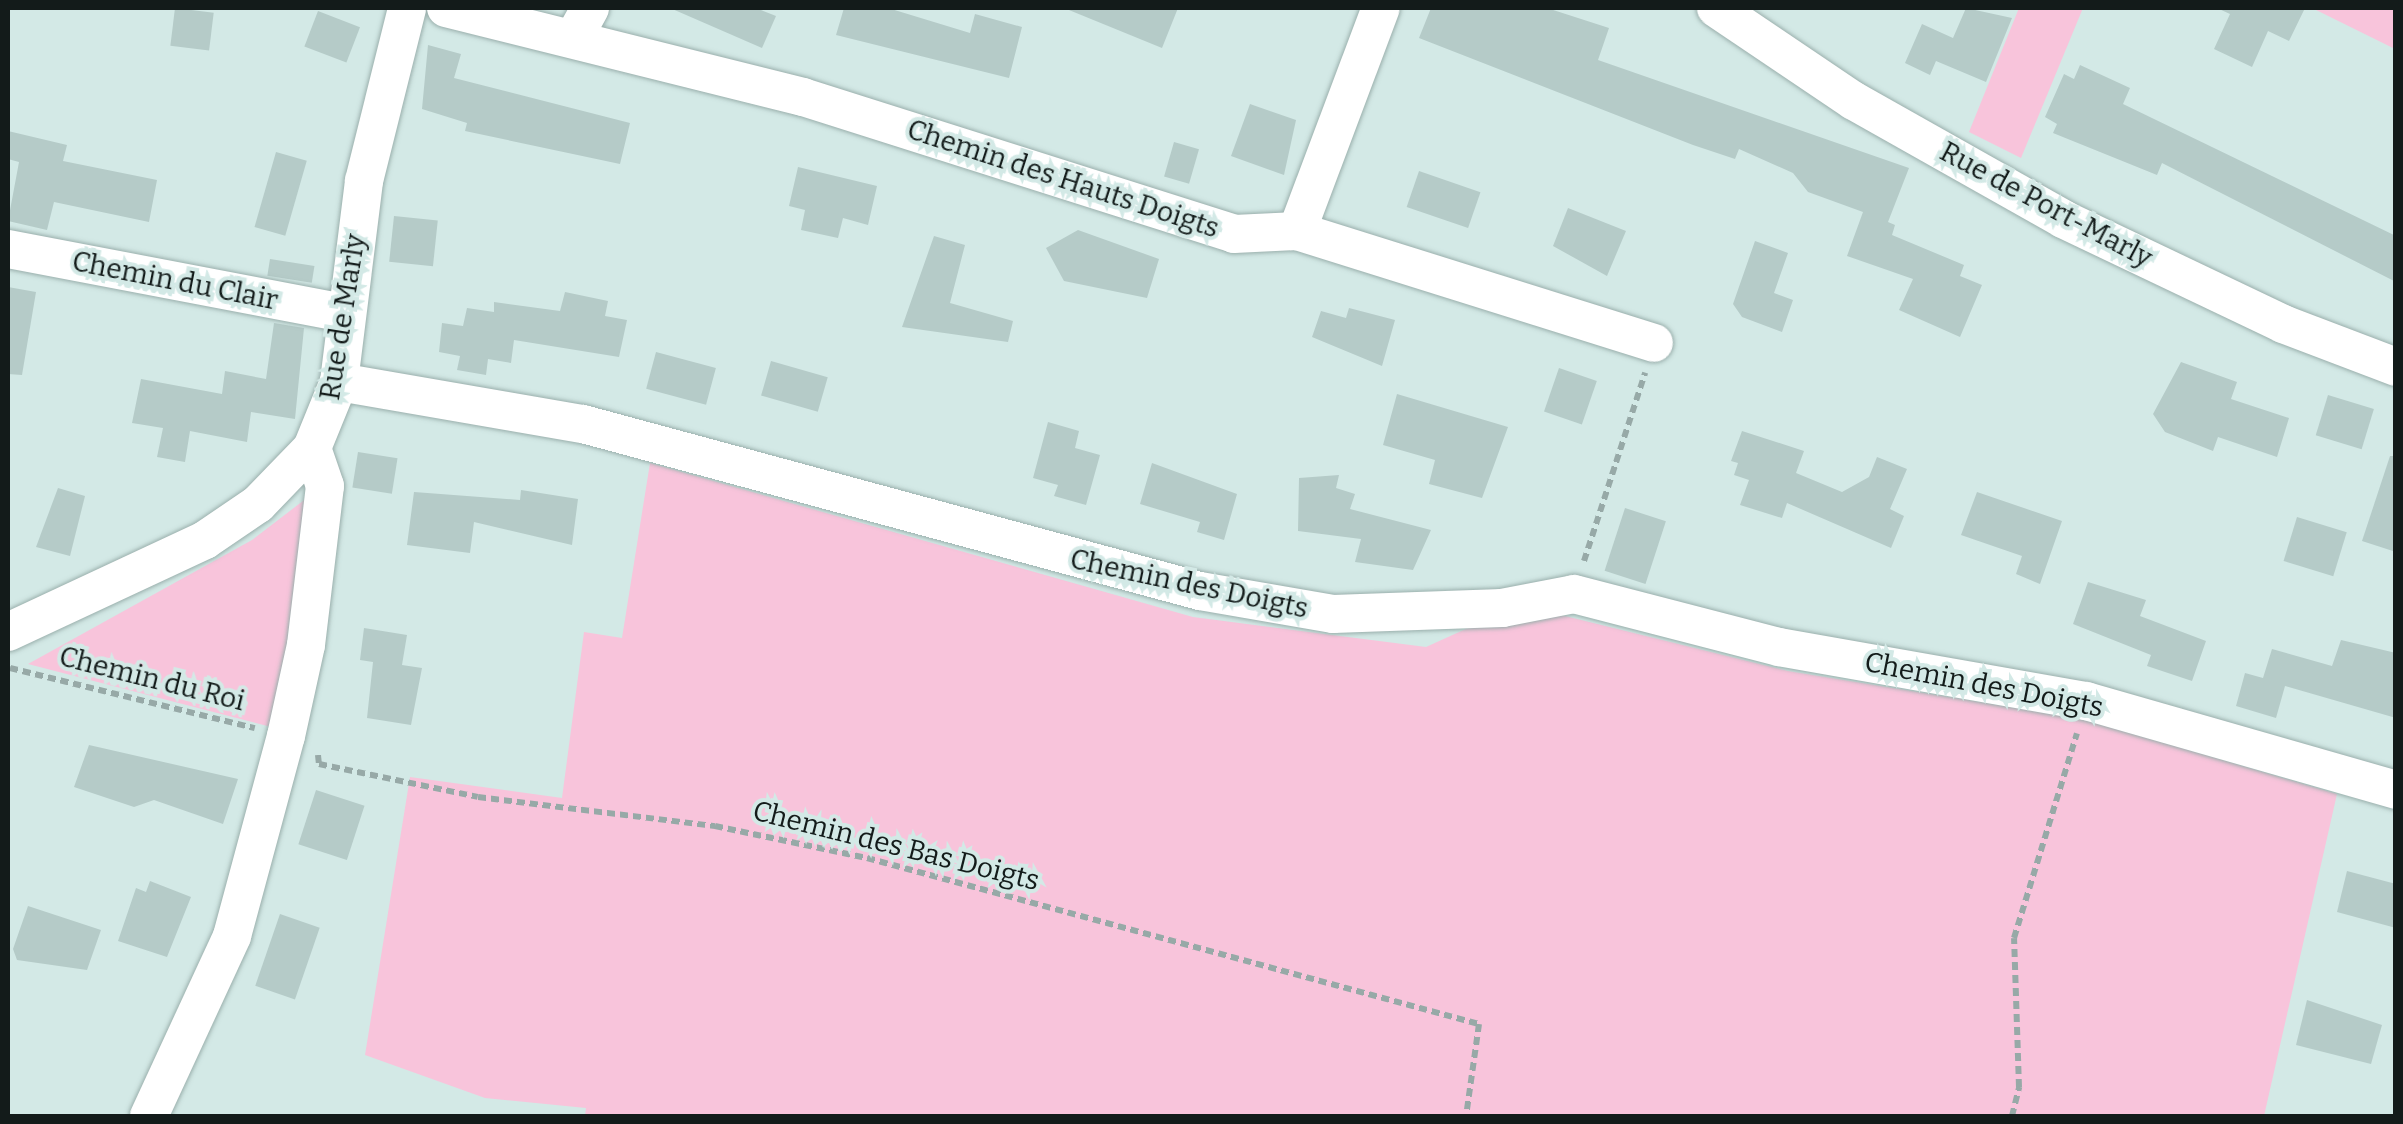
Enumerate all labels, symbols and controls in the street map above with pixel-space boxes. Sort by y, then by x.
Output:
street label: Chemin des Hauts Doigts [903,113,1223,245]
street label: Rue de Port-Marly [1934,135,2158,275]
street label: Rue de Marly [313,231,373,403]
street label: Chemin du Clair [69,245,281,317]
street label: Chemin des Doigts [1067,542,1311,626]
street label: Chemin du Roi [56,640,248,718]
street label: Chemin des Doigts [1862,645,2106,725]
street label: Chemin des Bas Doigts [749,794,1043,898]

